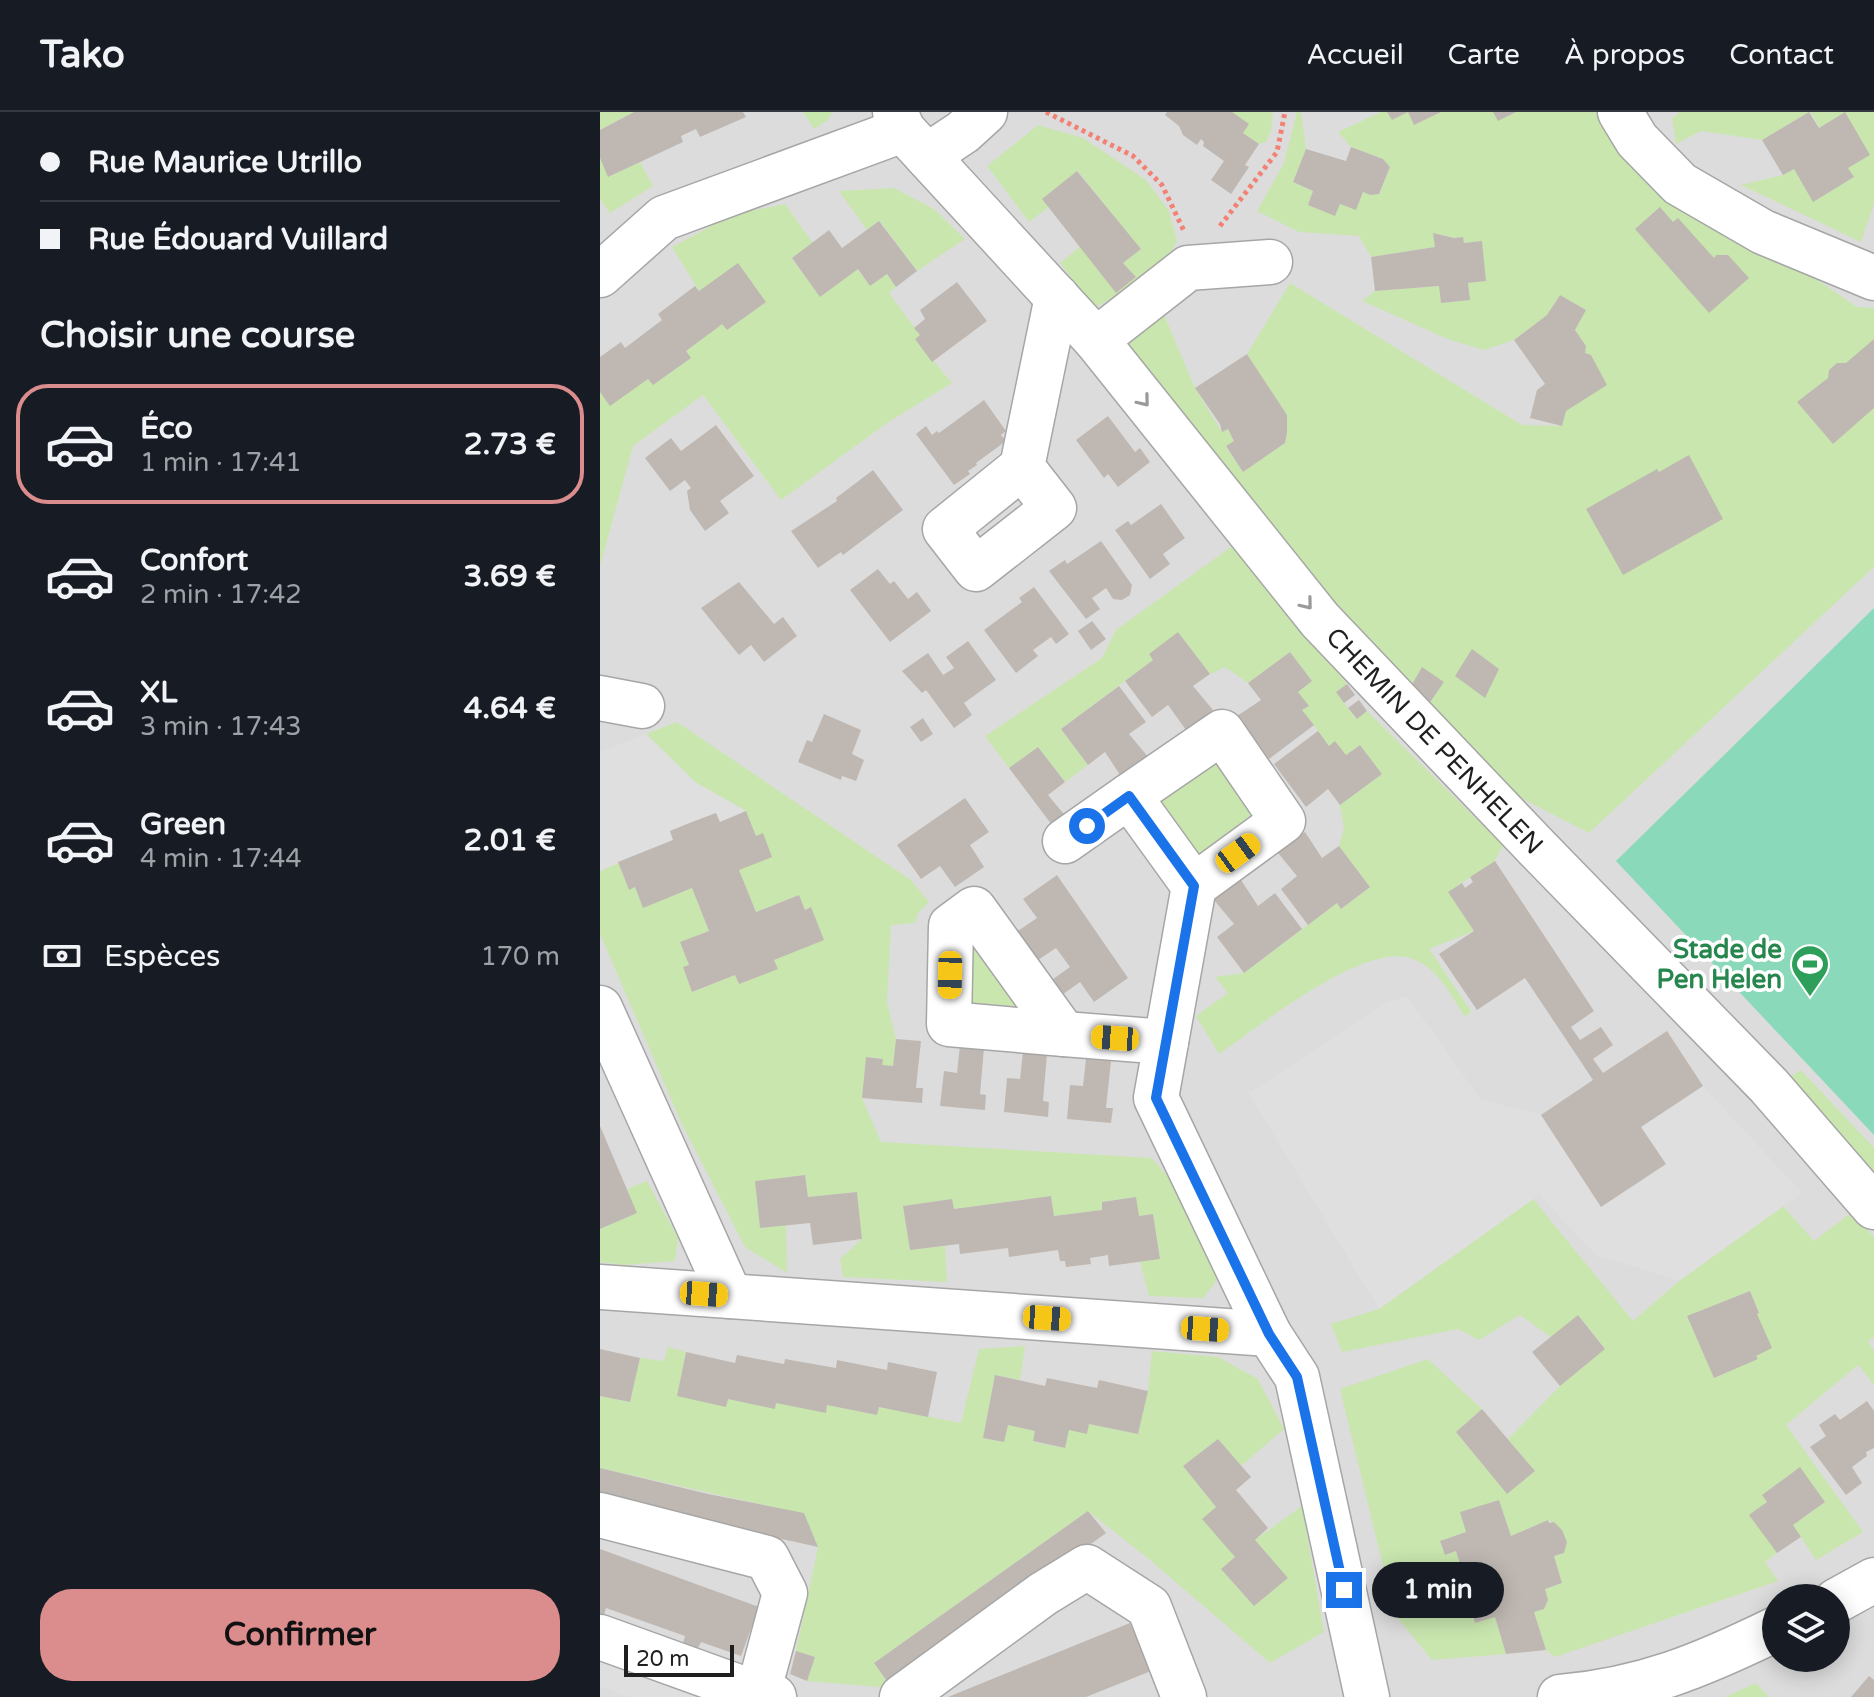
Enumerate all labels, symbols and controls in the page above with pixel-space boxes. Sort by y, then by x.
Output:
text: Tako [40,32,125,78]
text: Accueil [1306,38,1404,72]
text: Carte [1448,38,1520,72]
text: À propos [1564,38,1685,72]
text: Contact [1729,38,1834,72]
text: Rue Maurice Utrillo [88,144,362,181]
text: Rue Édouard Vuillard [88,221,388,258]
text: Choisir une course [40,314,355,357]
one-way arrow [1135,392,1149,407]
icon: car [44,408,116,480]
text: Éco [140,410,193,447]
text: 2.73 € [464,426,556,463]
text: 1 min · 17:41 [140,447,302,478]
icon: car [44,540,116,612]
text: Confort [140,542,248,579]
text: 3.69 € [463,558,556,595]
text: 2 min · 17:42 [140,579,302,610]
one-way arrow [1297,595,1312,609]
street label: CHEMIN DE PENHELEN [1320,621,1550,860]
icon: car [44,672,116,744]
text: XL [140,674,177,711]
text: 4.64 € [463,690,556,727]
text: 3 min · 17:43 [140,711,302,742]
icon: car [44,804,116,876]
text: Green [140,806,226,843]
route start [1069,808,1105,844]
text: 2.01 € [463,822,556,859]
car [1212,829,1264,877]
text: 4 min · 17:44 [140,843,302,874]
icon: cash [40,934,84,978]
place label: Stade de Pen Helen [1657,934,1782,995]
text: Espèces [104,938,221,975]
text: 170 m [480,941,560,972]
sports icon: Stade de Pen Helen [1789,943,1831,998]
car [938,951,962,999]
car [1090,1024,1140,1052]
car [679,1280,729,1308]
car [1022,1304,1072,1332]
car [1180,1315,1230,1343]
callout: 1 min [1372,1562,1504,1618]
route end [1326,1572,1362,1608]
text: 1 min [1403,1574,1473,1605]
map controls [1762,1584,1850,1672]
button: layers [1762,1584,1850,1672]
button: Confirmer [40,1589,560,1681]
scale bar [624,1641,734,1677]
text: 20 m [636,1646,690,1672]

